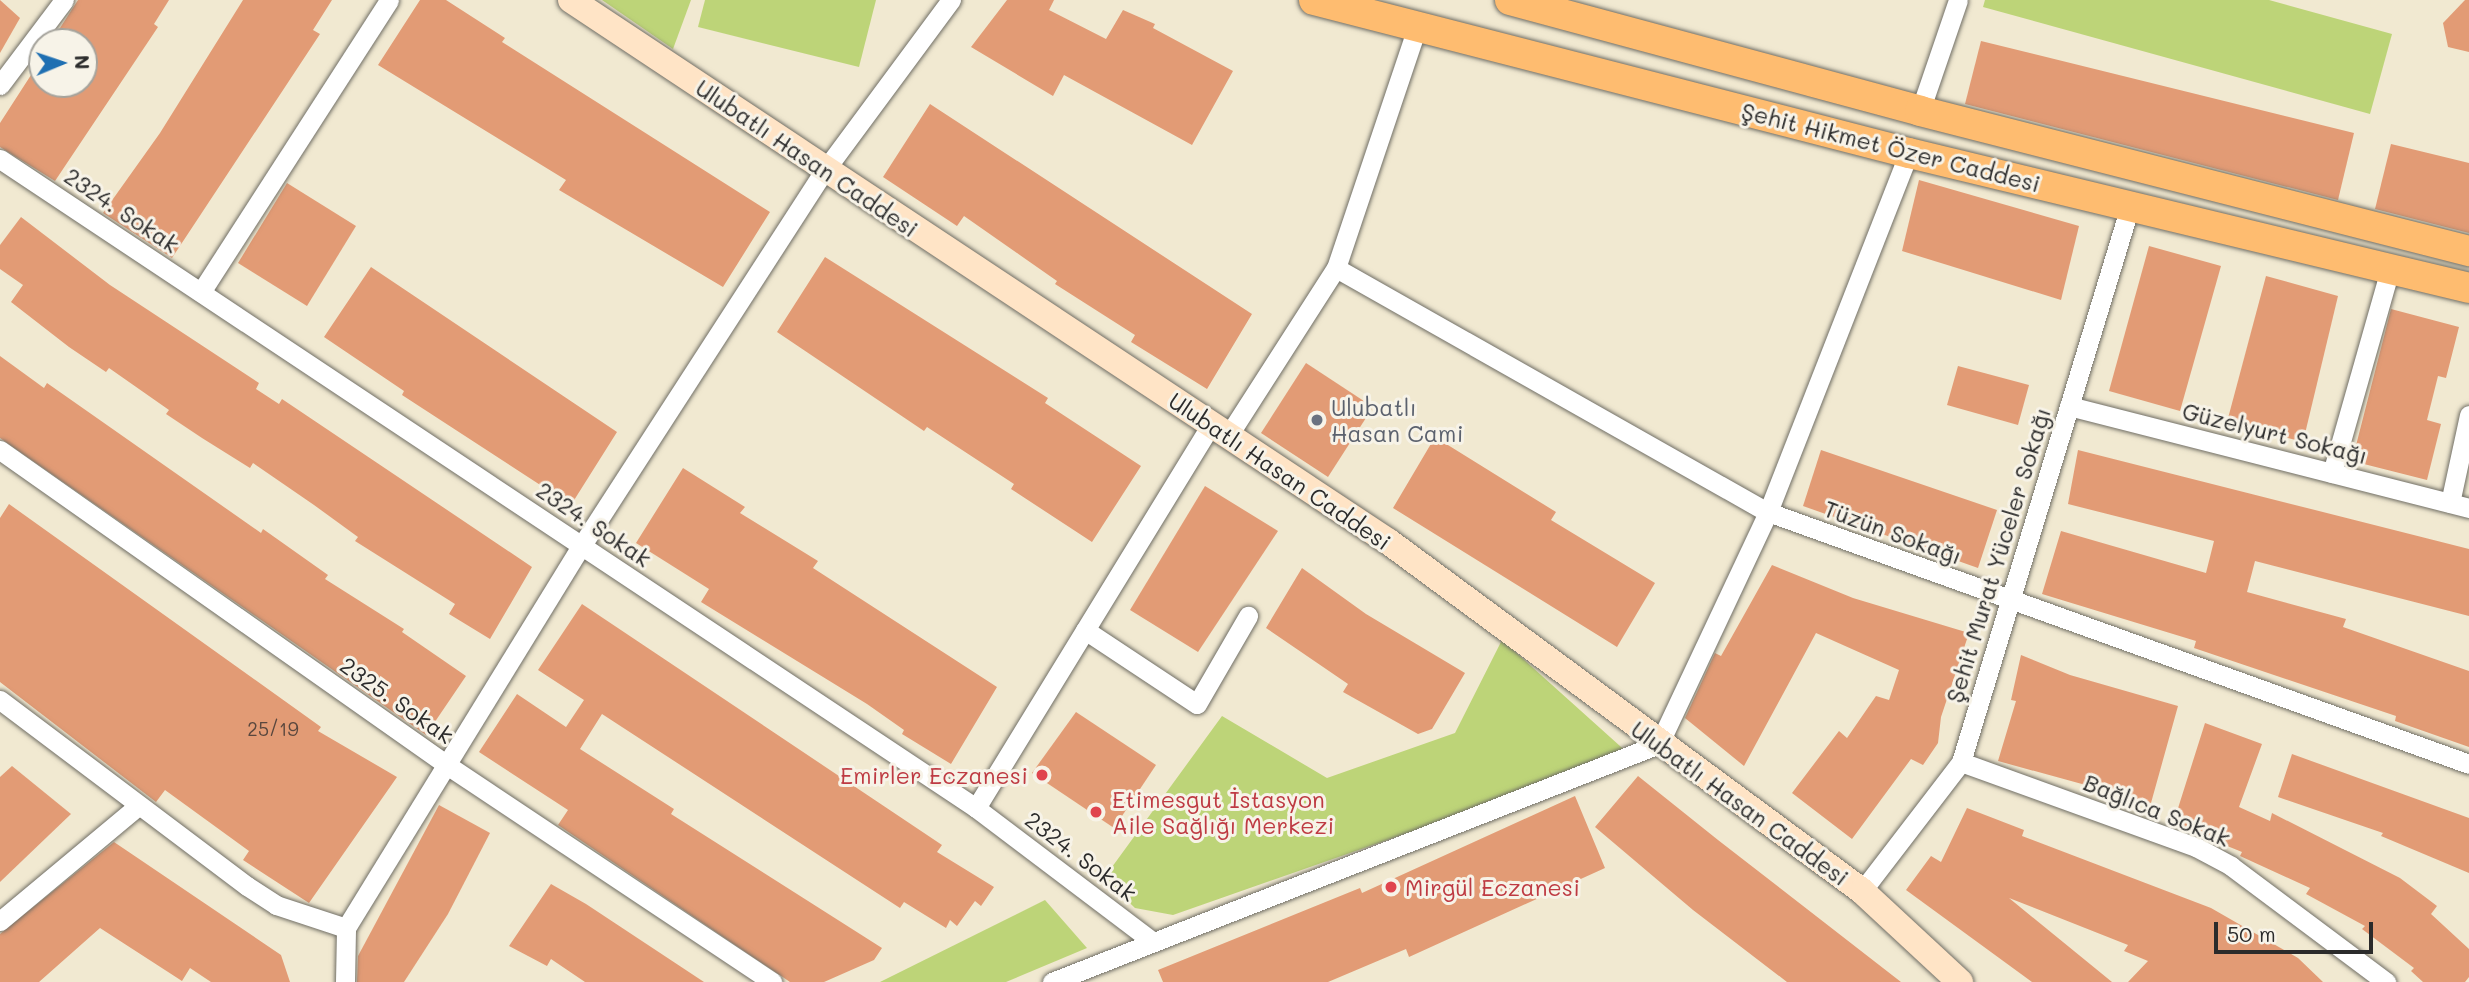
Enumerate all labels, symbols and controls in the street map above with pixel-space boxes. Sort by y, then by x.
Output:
north arrow [28,28,98,98]
text: N [70,55,95,70]
street label: Ulubatlı Hasan Caddesi [691,73,923,243]
street label: Şehit Hikmet Özer Caddesi [1739,96,2043,198]
street label: 2324. Sokak [60,162,184,258]
street label: Ulubatlı Hasan Caddesi [1164,386,1396,556]
place label: Ulubatlı Hasan Cami [1331,393,1463,447]
street label: Güzelyurt Sokağı [2180,397,2370,469]
street label: Şehit Murat Yüceler Sokağı [1940,404,2056,706]
marker: Ulubatlı Hasan Cami [1309,412,1325,428]
street label: 2324. Sokak [532,476,656,572]
street label: Tüzün Sokağı [1820,494,1966,570]
street label: 2325. Sokak [335,651,459,749]
street label: Ulubatlı Hasan Caddesi [1626,715,1854,891]
house number: 25/19 [247,718,299,740]
place label: Emirler Eczanesi [840,761,1028,789]
marker: Emirler Eczanesi [1034,767,1050,783]
street label: Bağlıca Sokak [2080,768,2234,852]
place label: Etimesgut İstasyon Aile Sağlığı Merkezi [1112,785,1334,839]
marker: Etimesgut İstasyon Aile Sağlığı Merkezi [1086,802,1106,822]
street label: 2324. Sokak [1020,805,1142,907]
place label: Mirgül Eczanesi [1405,873,1580,901]
marker: Mirgül Eczanesi [1383,879,1399,895]
scale bar [2217,908,2376,952]
text: 50 m [2227,920,2276,947]

